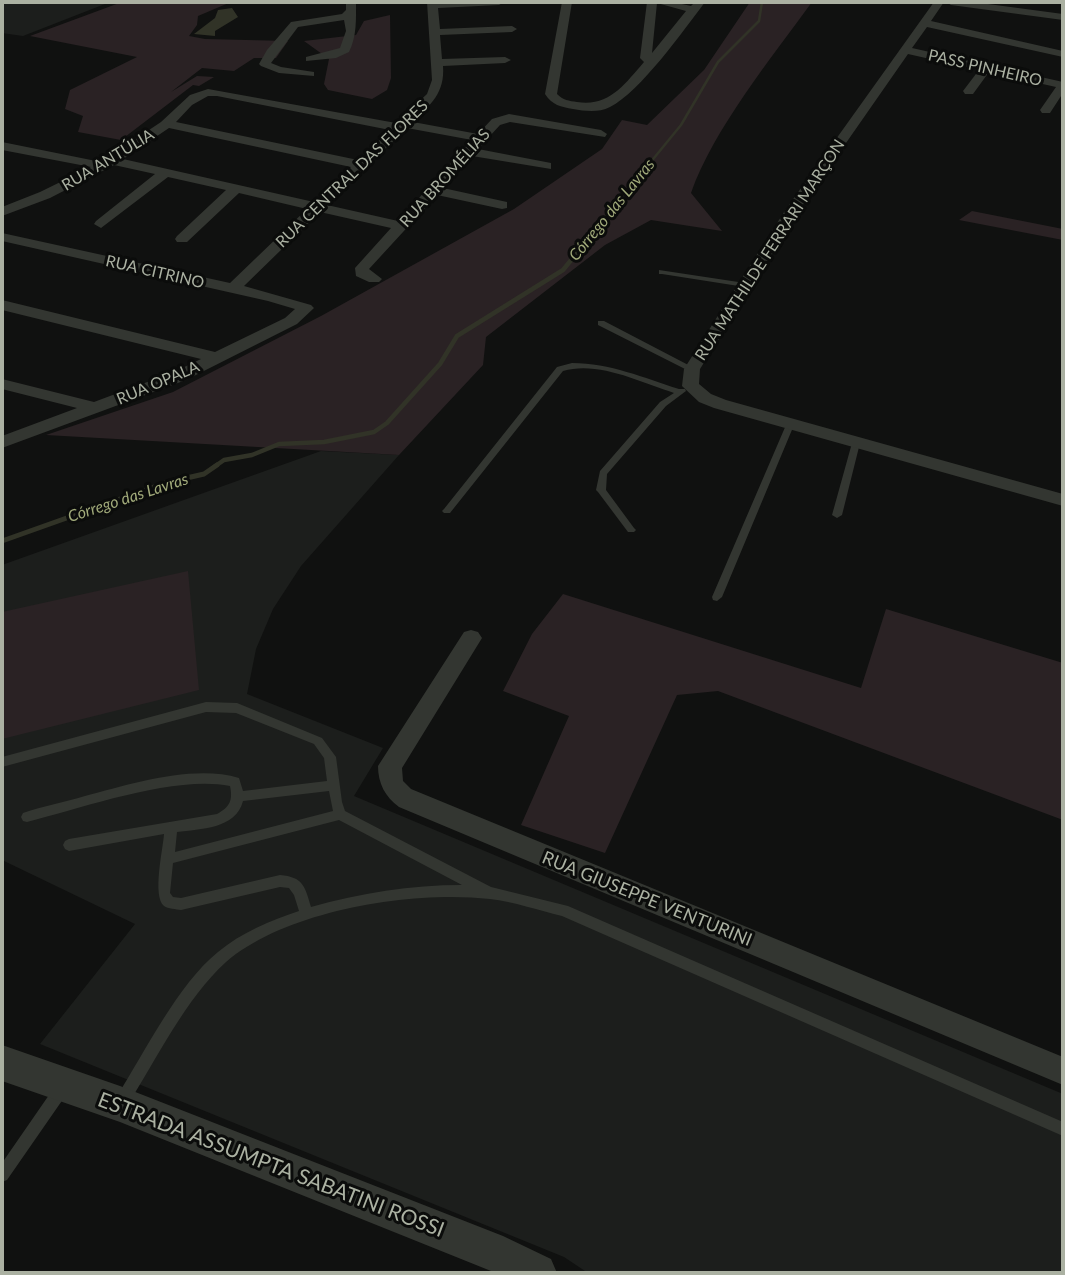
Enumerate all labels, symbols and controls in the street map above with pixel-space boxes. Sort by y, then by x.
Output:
street label: PASS PINHEIRO [926,46,1044,90]
street label: RUA CENTRAL DAS FLORES [272,96,432,252]
street label: RUA ANTÚLIA [58,125,158,195]
street label: RUA BROMÉLIAS [396,125,494,231]
street label: RUA MATHILDE FERRARI MARÇON [691,136,849,364]
water label: Córrego das Lavras [565,155,659,265]
street label: RUA CITRINO [104,251,206,293]
street label: RUA OPALA [114,357,202,409]
water label: Córrego das Lavras [65,469,191,527]
street label: RUA GIUSEPPE VENTURINI [539,847,755,951]
street label: ESTRADA ASSUMPTA SABATINI ROSSI [94,1087,448,1243]

